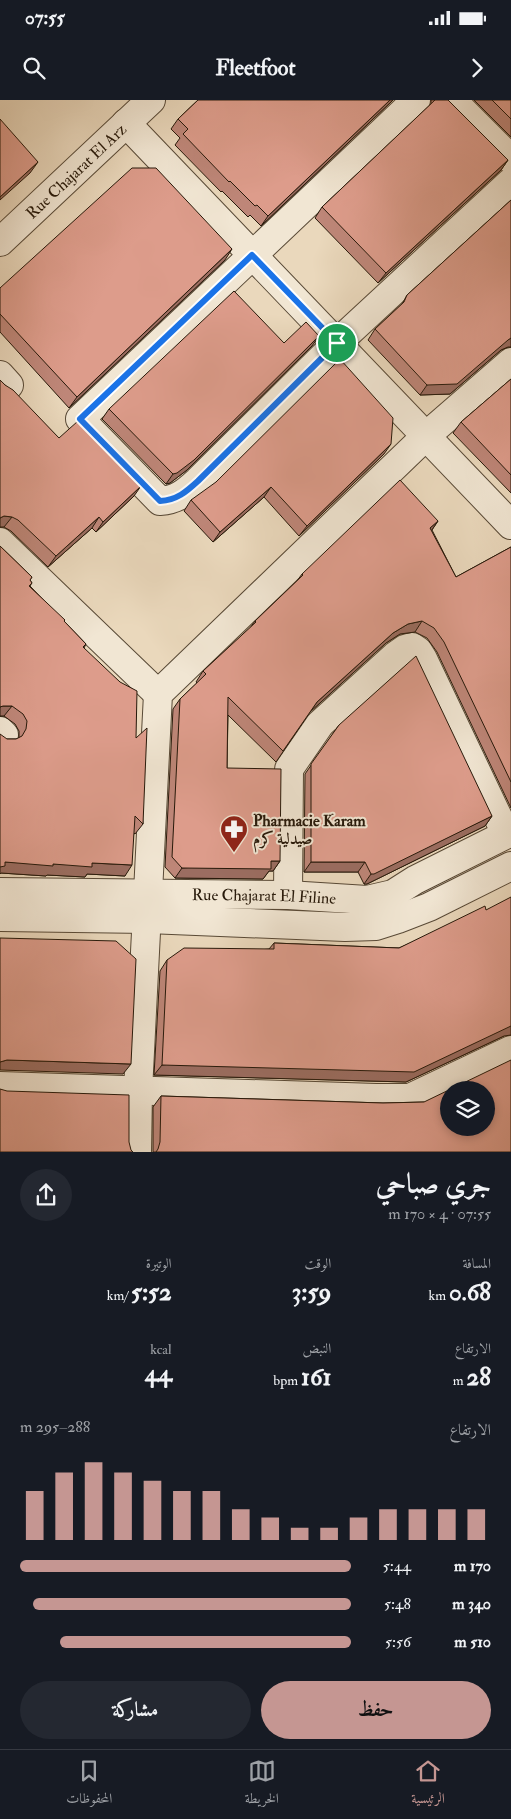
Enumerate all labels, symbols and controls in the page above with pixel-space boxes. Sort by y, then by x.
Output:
text: 07:55 [25,6,65,30]
icon: search [20,54,48,82]
text: Fleetfoot [215,54,296,82]
icon: forward [463,54,491,82]
street label: Rue Chajarat El Arz [22,119,131,224]
pin [316,322,358,364]
icon: arrive [323,329,351,357]
place label: Pharmacie Karam صيدلية كرم [253,811,366,853]
pharmacy icon: Pharmacie Karam صيدلية كرم [219,814,249,853]
street label: Rue Chajarat El Filine [192,885,337,909]
map controls [440,1081,495,1136]
button: layers [440,1081,495,1136]
text: جري صباحي [376,1167,491,1202]
button: share [20,1169,72,1221]
text: 07:55 · 4 × 170 m [388,1204,491,1224]
text: الوتيرة [146,1255,172,1272]
text: الوقت [305,1255,331,1272]
text: المسافة [462,1255,491,1272]
text: 5:52 [131,1277,172,1308]
text: 3:59 [292,1277,331,1308]
text: 0.68 [449,1277,491,1308]
text: /km [107,1287,131,1304]
text: km [429,1287,449,1304]
text: النبض [302,1340,331,1357]
text: الارتفاع [455,1340,491,1357]
text: kcal [150,1341,172,1358]
text: 44 [145,1358,172,1389]
text: 161 [301,1362,331,1393]
text: 28 [467,1362,491,1393]
text: bpm [273,1372,301,1389]
text: m [453,1372,467,1389]
text: 288–295 m [20,1417,90,1437]
text: الارتفاع [449,1420,491,1440]
text: 5:44 [383,1556,411,1576]
text: 170 m [454,1556,491,1576]
text: 5:48 [384,1594,411,1614]
text: 340 m [452,1594,491,1614]
text: 5:56 [385,1632,411,1652]
text: 510 m [454,1632,491,1652]
button: مشاركة [20,1681,251,1739]
button: حفظ [261,1681,491,1739]
tab: المحفوظات [66,1757,112,1812]
tab: الخريطة [245,1757,279,1812]
tab: الرئيسية [411,1757,445,1812]

